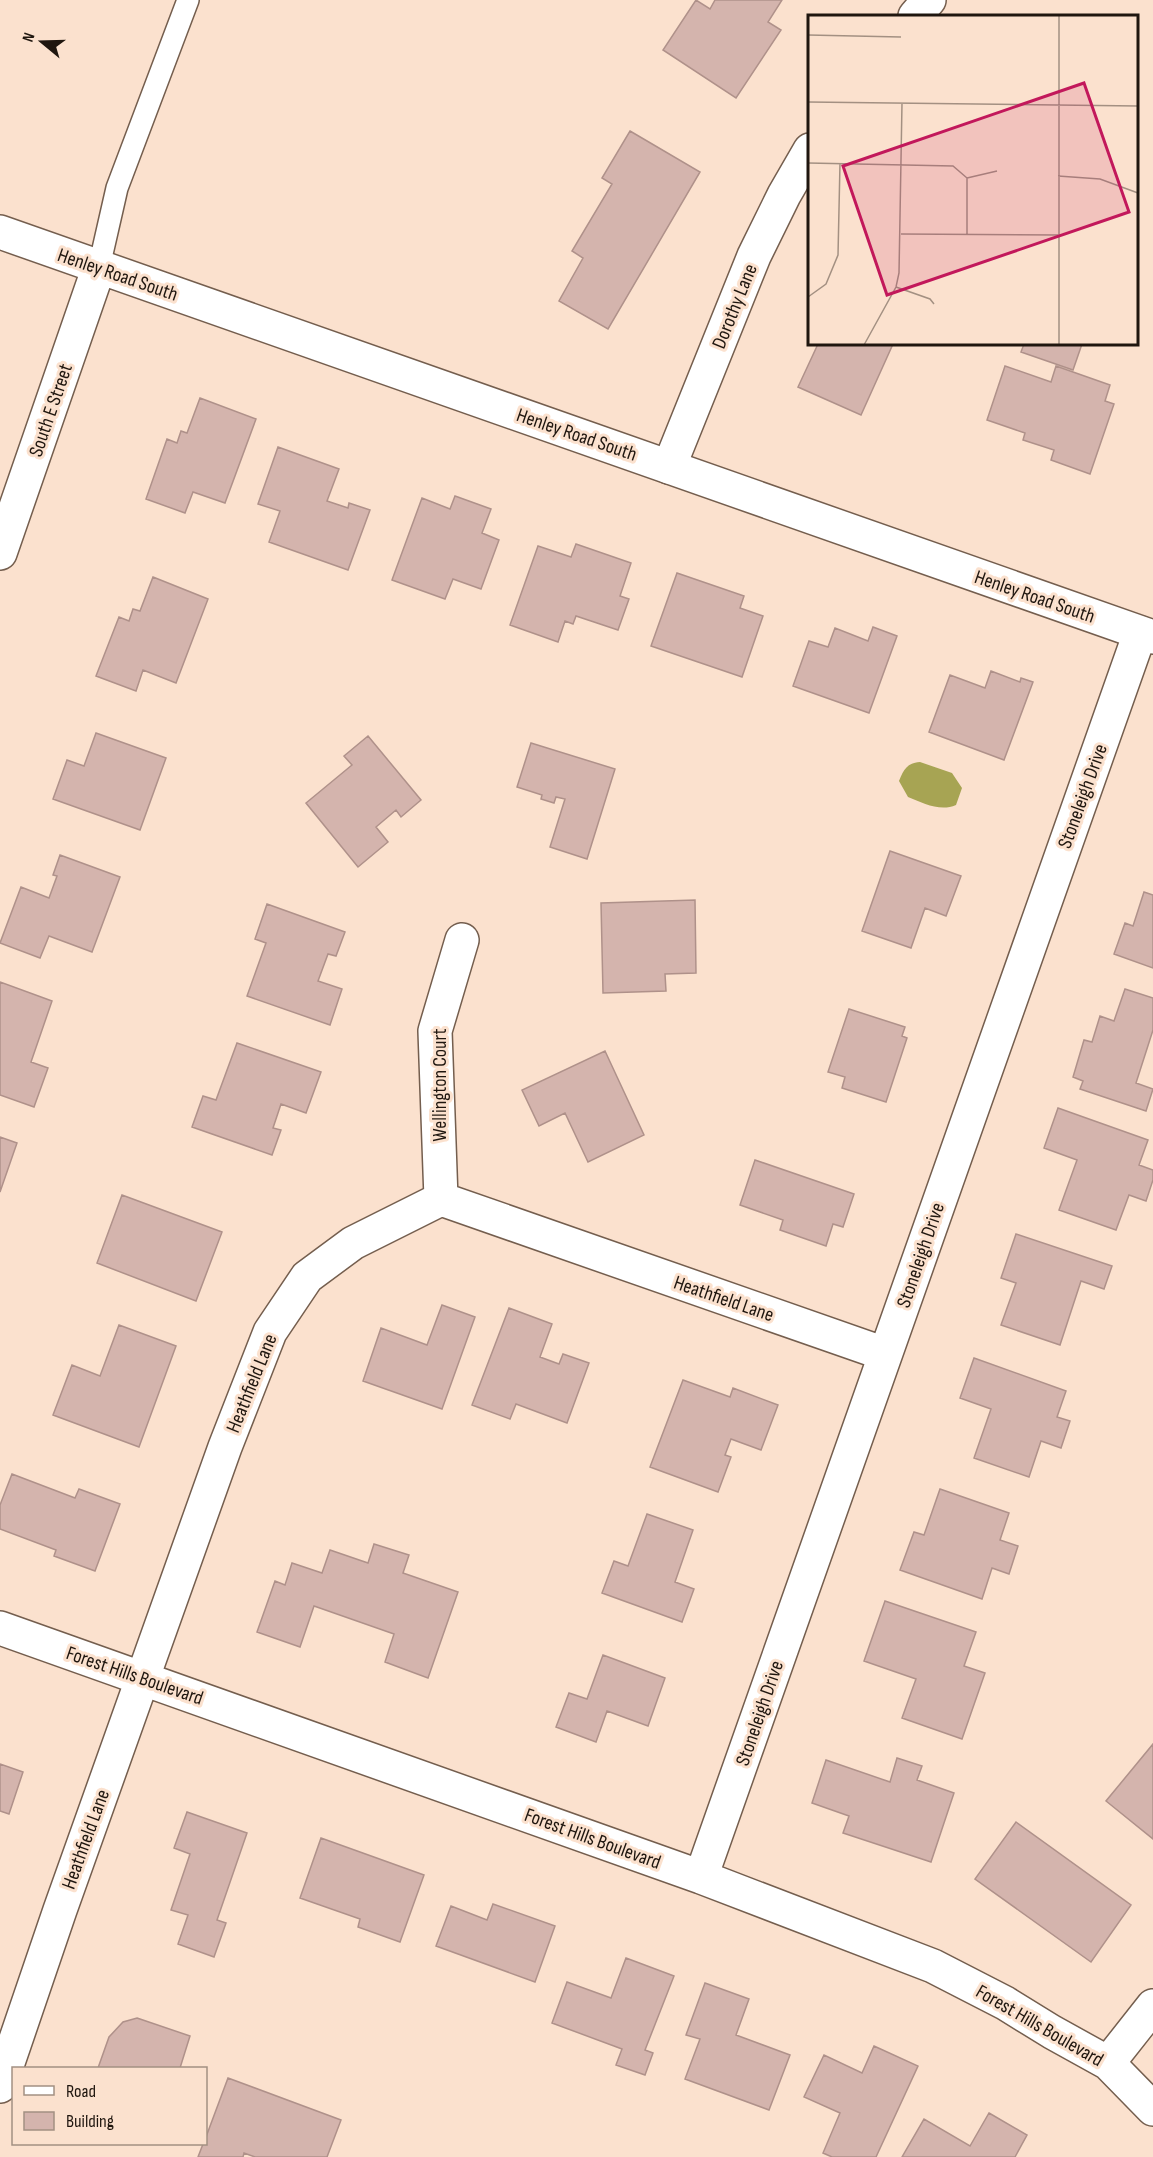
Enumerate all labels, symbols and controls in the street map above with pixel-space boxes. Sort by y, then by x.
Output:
north arrow [12,12,72,72]
inset map [808,15,1138,345]
text: N [19,30,40,45]
street label: Henley Road South [54,243,181,307]
street label: Dorothy Lane [707,261,763,352]
street label: South E Street [24,361,78,460]
street label: Henley Road South [513,403,640,467]
street label: Henley Road South [971,565,1098,629]
street label: Stoneleigh Drive [1053,741,1113,852]
street label: Wellington Court [428,1029,452,1142]
street label: Stoneleigh Drive [892,1200,950,1311]
street label: Heathfield Lane [670,1271,777,1327]
street label: Heathfield Lane [221,1331,283,1436]
street label: Forest Hills Boulevard [63,1641,206,1711]
street label: Stoneleigh Drive [731,1658,789,1769]
street label: Heathfield Lane [57,1786,115,1892]
street label: Forest Hills Boulevard [521,1803,664,1875]
street label: Forest Hills Boulevard [971,1980,1108,2072]
legend [12,2067,207,2145]
text: Road [66,2081,96,2102]
text: Building [66,2111,114,2132]

